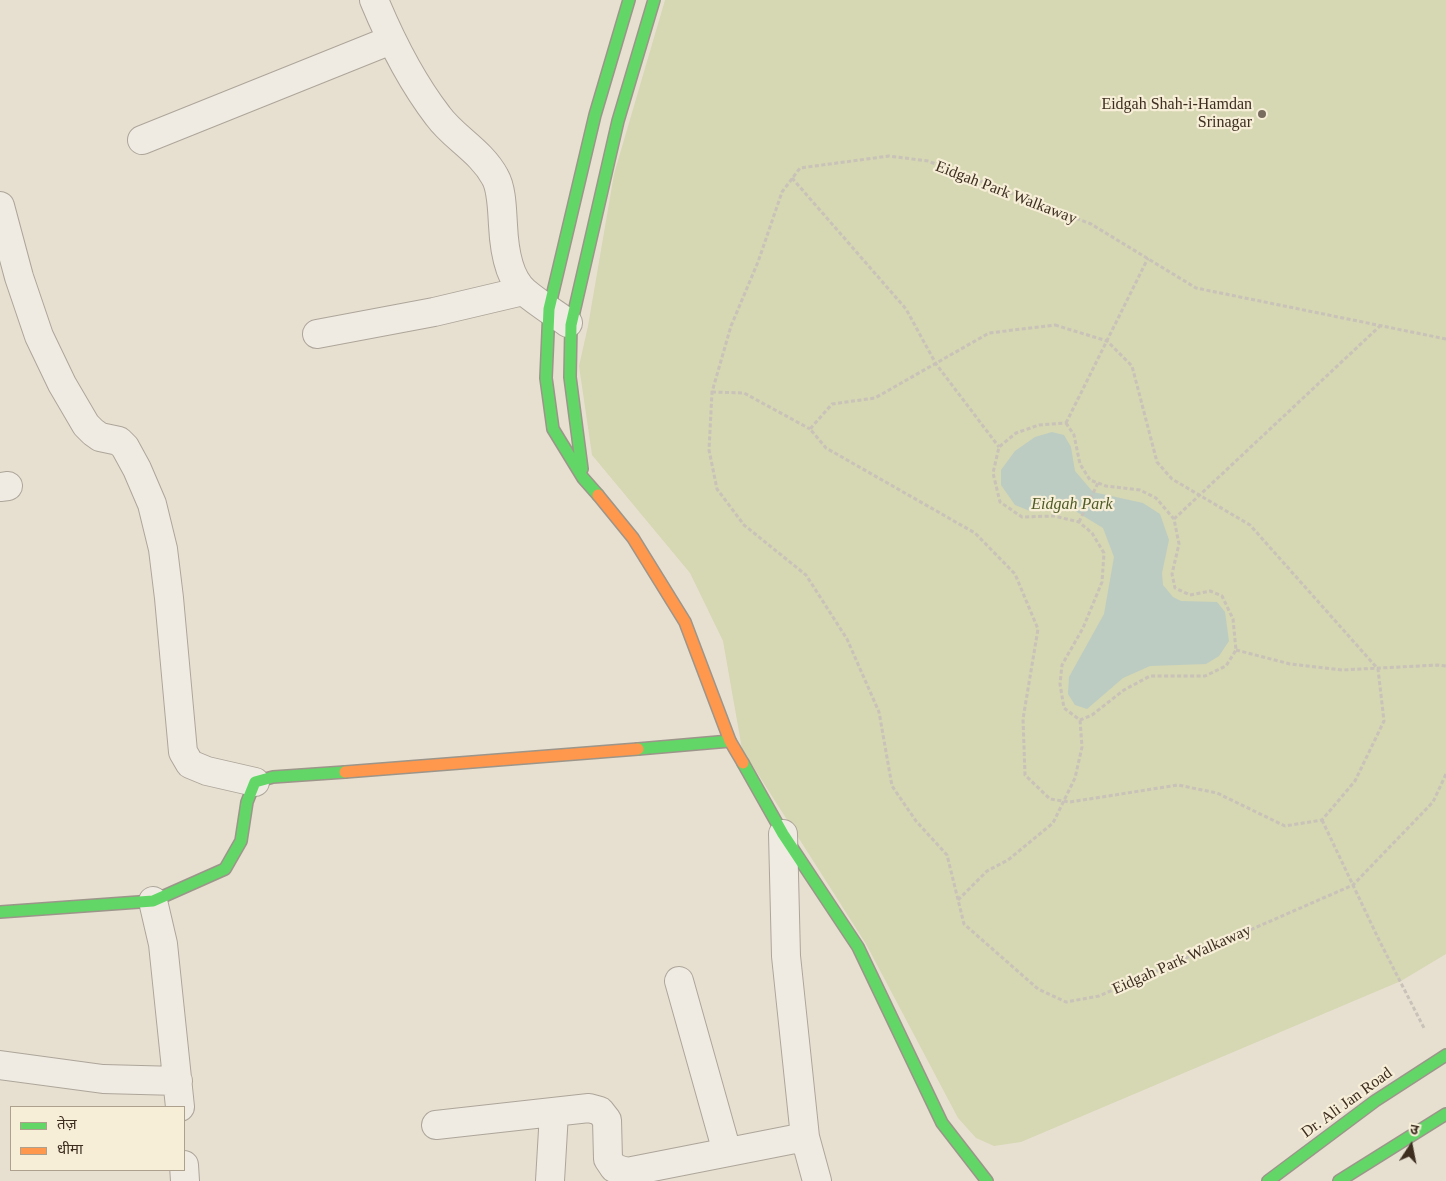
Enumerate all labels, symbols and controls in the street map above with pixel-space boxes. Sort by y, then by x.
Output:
place label: Eidgah Shah-i-Hamdan Srinagar [1079,95,1252,133]
marker: Eidgah Shah-i-Hamdan Srinagar [1256,108,1268,120]
street label: Eidgah Park Walkaway [924,154,1088,232]
park label: Eidgah Park [1027,495,1117,515]
street label: Eidgah Park Walkaway [1101,917,1263,1003]
street label: Dr. Ali Jan Road [1295,1061,1399,1145]
legend [10,1106,185,1171]
text: तेज़ [57,1116,77,1135]
north arrow [1386,1121,1436,1171]
text: उ [1408,1121,1420,1141]
text: धीमा [57,1141,83,1160]

